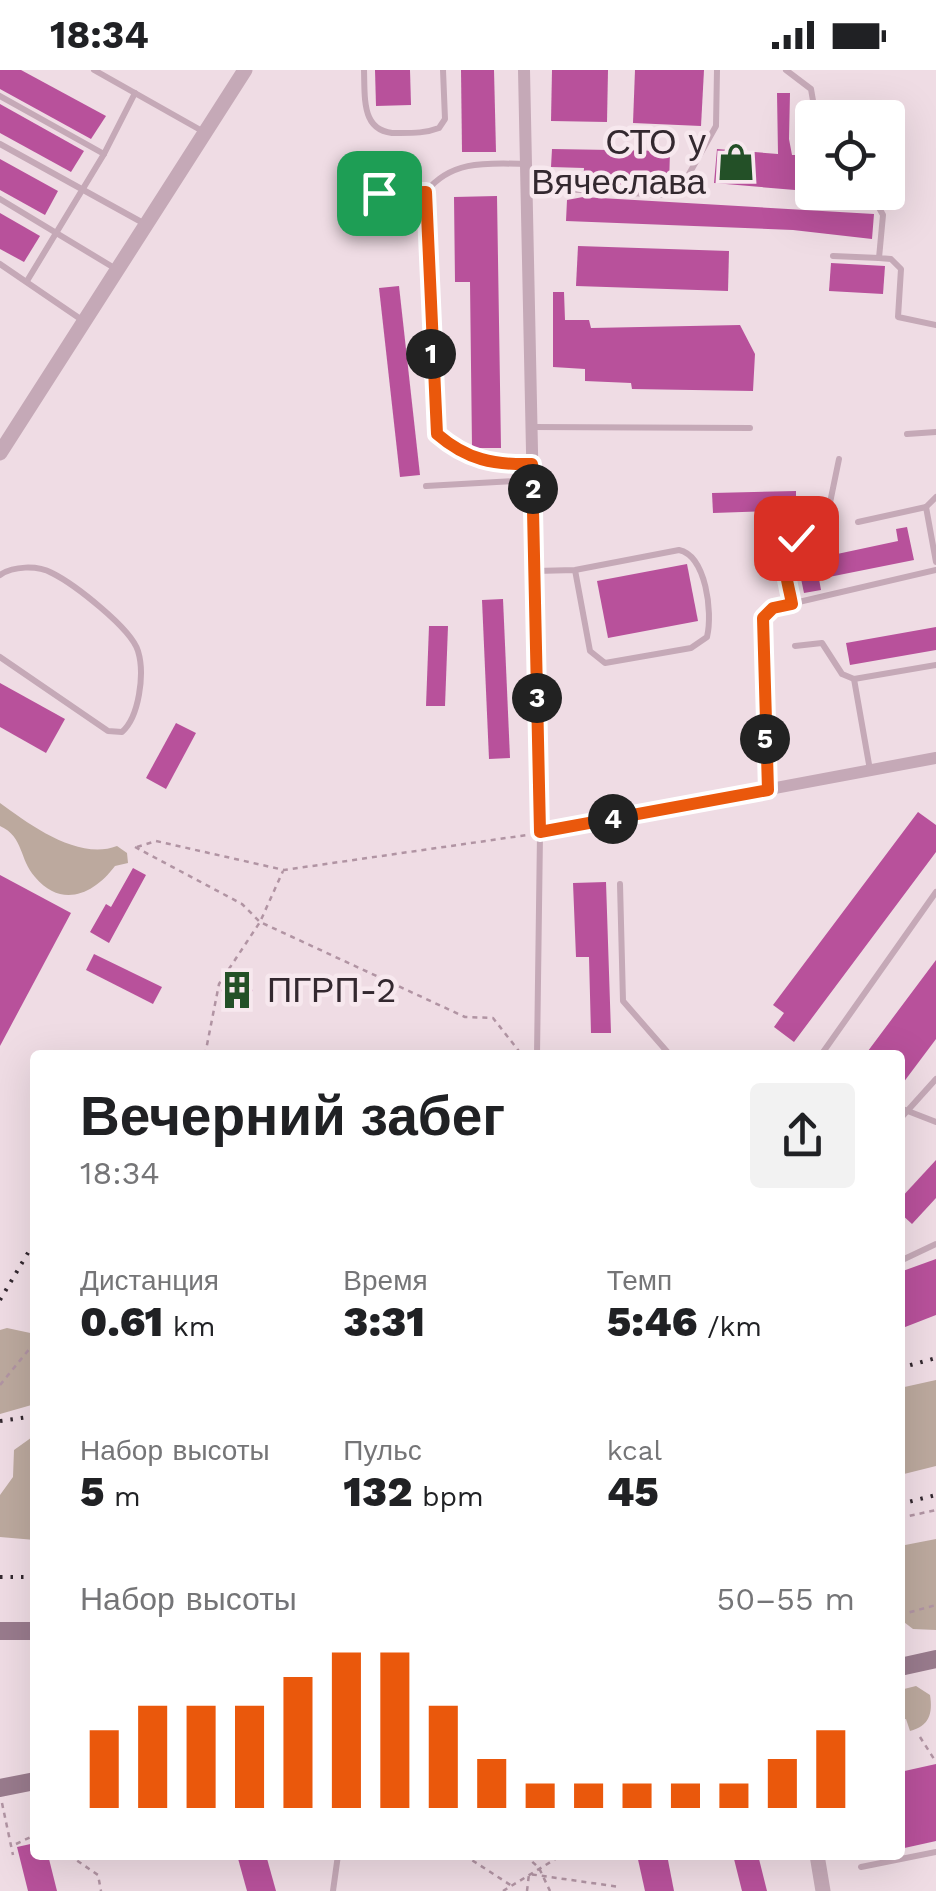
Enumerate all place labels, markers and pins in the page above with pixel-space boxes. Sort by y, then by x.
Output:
place label: СТО у Вячеслава [531,121,707,203]
shop icon: СТО у Вячеслава [715,141,757,183]
pin [337,151,422,236]
pin: 1 [406,329,456,379]
pin: 2 [508,464,558,514]
pin [754,496,839,581]
pin: 3 [512,673,562,723]
pin: 5 [740,714,790,764]
pin: 4 [588,794,638,844]
building icon: ПГРП-2 [216,969,258,1011]
place label: ПГРП-2 [267,969,396,1011]

